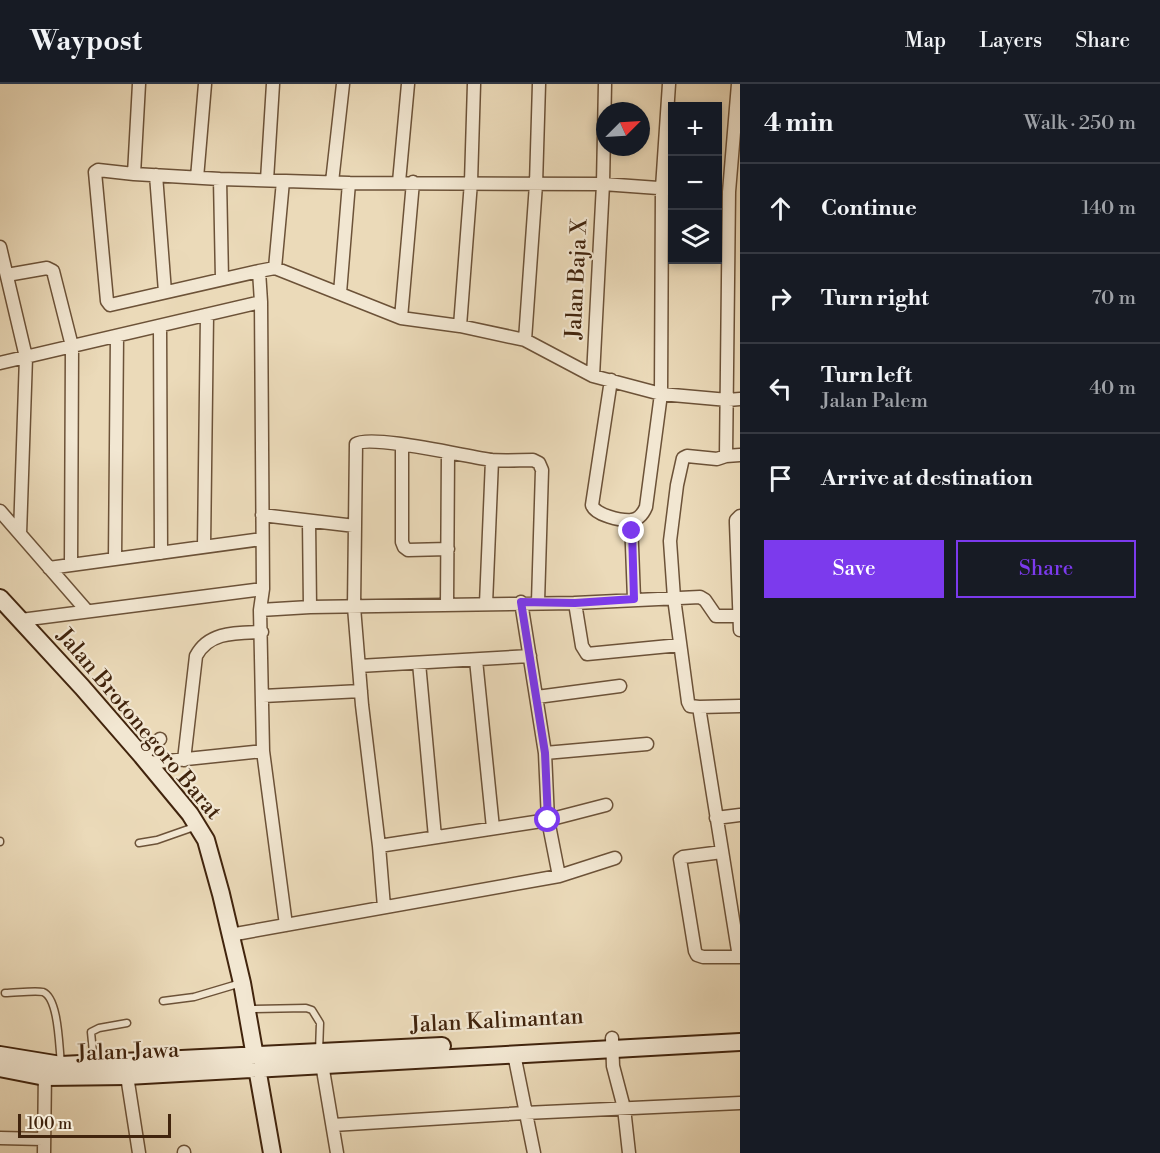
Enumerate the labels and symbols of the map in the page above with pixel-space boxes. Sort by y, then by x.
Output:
north arrow [596,102,650,156]
street label: Jalan Baja X [560,217,594,341]
route end [618,517,644,543]
street label: Jalan Brotonegoro Barat [50,622,227,825]
route start [534,806,560,832]
street label: Jalan Kalimantan [409,1003,584,1039]
street label: Jalan Jawa [75,1037,181,1067]
scale bar [18,1111,171,1138]

